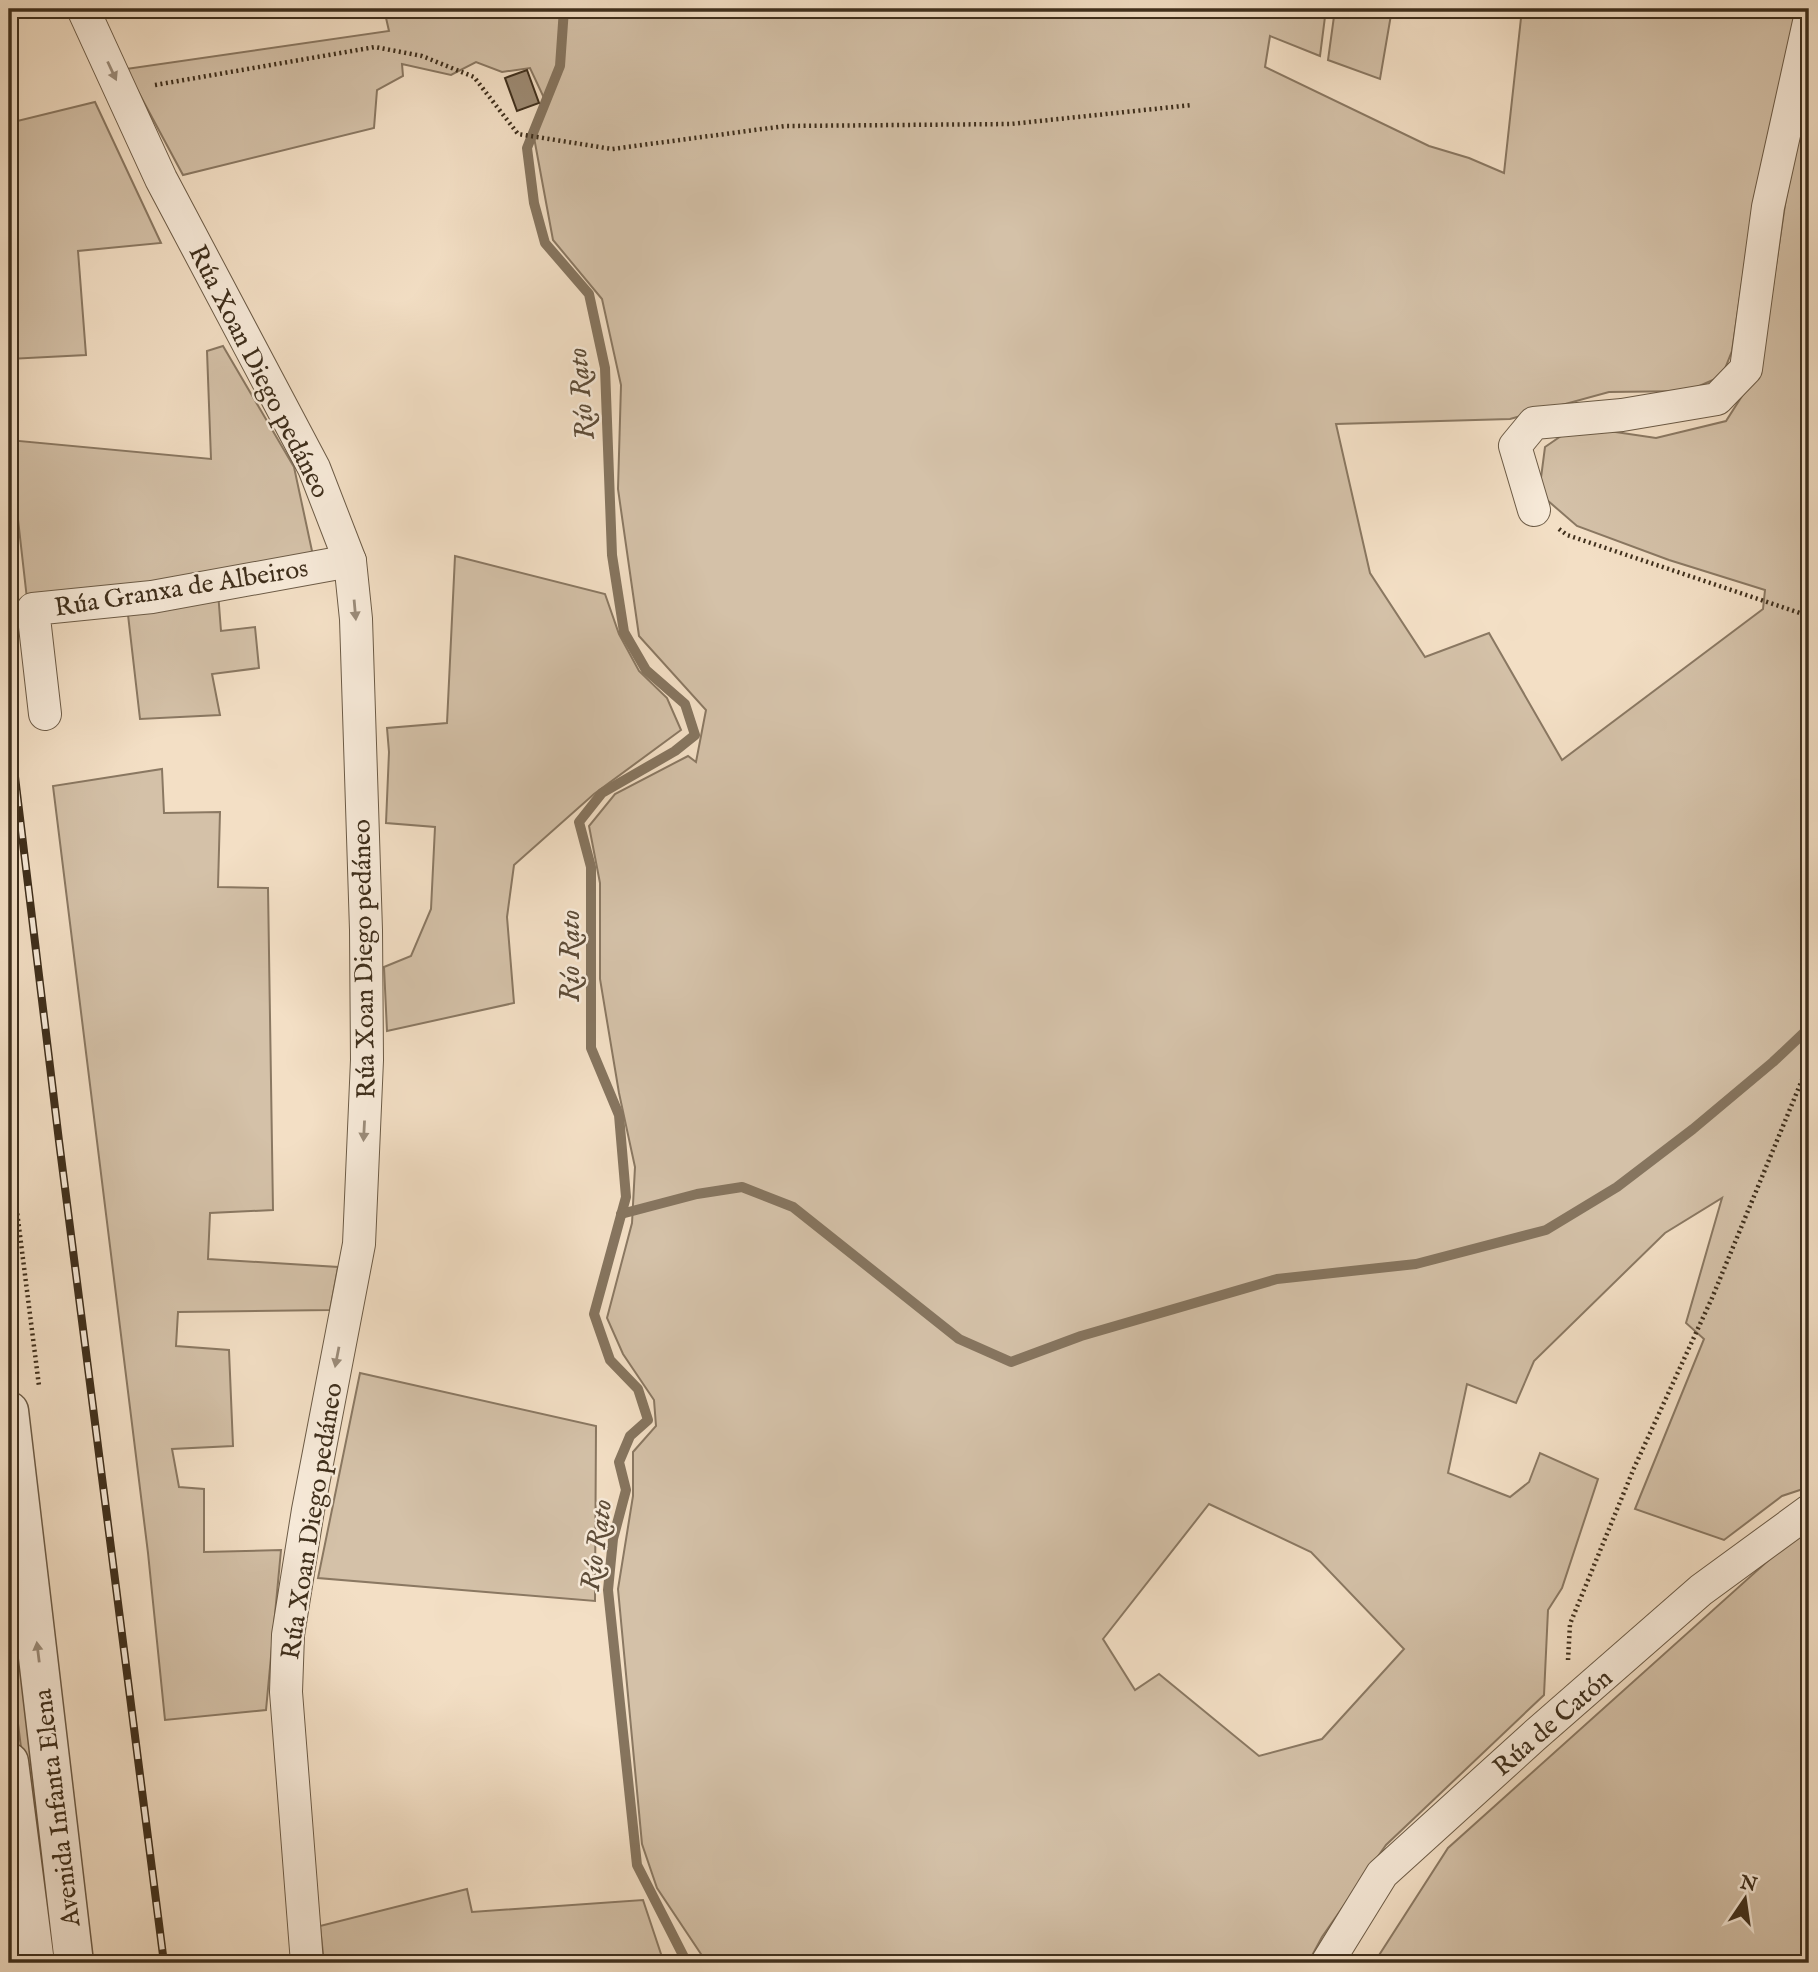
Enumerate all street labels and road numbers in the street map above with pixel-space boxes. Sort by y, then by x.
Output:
street label: Rúa Xoan Diego pedáneo [180,240,337,504]
street label: Rúa Granxa de Albeiros [52,552,311,625]
street label: Rúa Xoan Diego pedáneo [346,819,383,1099]
street label: Rúa Xoan Diego pedáneo [274,1380,351,1662]
street label: Rúa de Catón [1486,1662,1620,1784]
street label: Avenida Infanta Elena [26,1686,89,1930]

